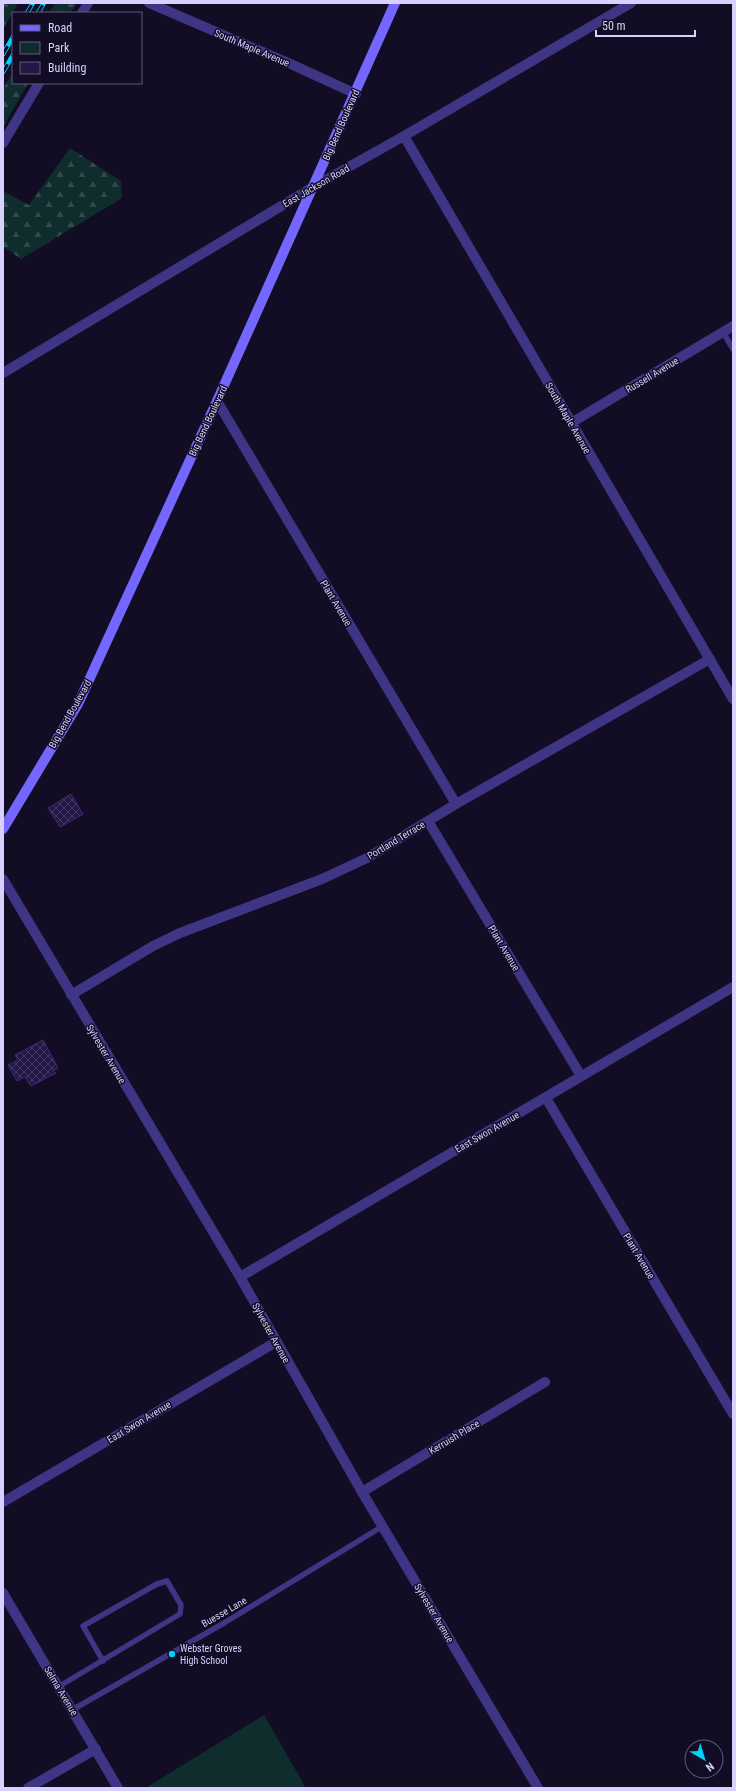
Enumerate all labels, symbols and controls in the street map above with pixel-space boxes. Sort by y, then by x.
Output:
legend [12,12,142,84]
scale bar [596,12,695,38]
text: 50 m [602,19,626,33]
text: Road [48,21,72,35]
street label: South Maple Avenue [213,27,291,69]
text: Park [48,41,70,55]
text: Building [48,61,86,75]
street label: Big Bend Boulevard [320,88,362,162]
street label: East Jackson Road [281,162,351,210]
street label: Russell Avenue [624,355,681,395]
street label: South Maple Avenue [543,380,593,456]
street label: Big Bend Boulevard [187,384,229,458]
street label: Plant Avenue [318,578,354,628]
street label: Big Bend Boulevard [47,678,93,750]
street label: Portland Terrace [365,818,427,861]
street label: Plant Avenue [486,923,522,973]
street label: Sylvester Avenue [84,1022,128,1086]
street label: East Swon Avenue [453,1109,521,1155]
street label: Plant Avenue [621,1231,657,1281]
street label: Sylvester Avenue [250,1301,292,1365]
street label: East Swon Avenue [105,1399,173,1445]
street label: Kerruish Place [427,1417,481,1456]
street label: Sylvester Avenue [412,1581,456,1645]
street label: Buesse Lane [200,1595,249,1629]
place label: Webster Groves High School [180,1643,242,1666]
marker: Webster Groves High School [167,1649,177,1659]
street label: Selma Avenue [42,1664,80,1718]
north arrow [684,1739,724,1779]
text: N [703,1759,717,1774]

